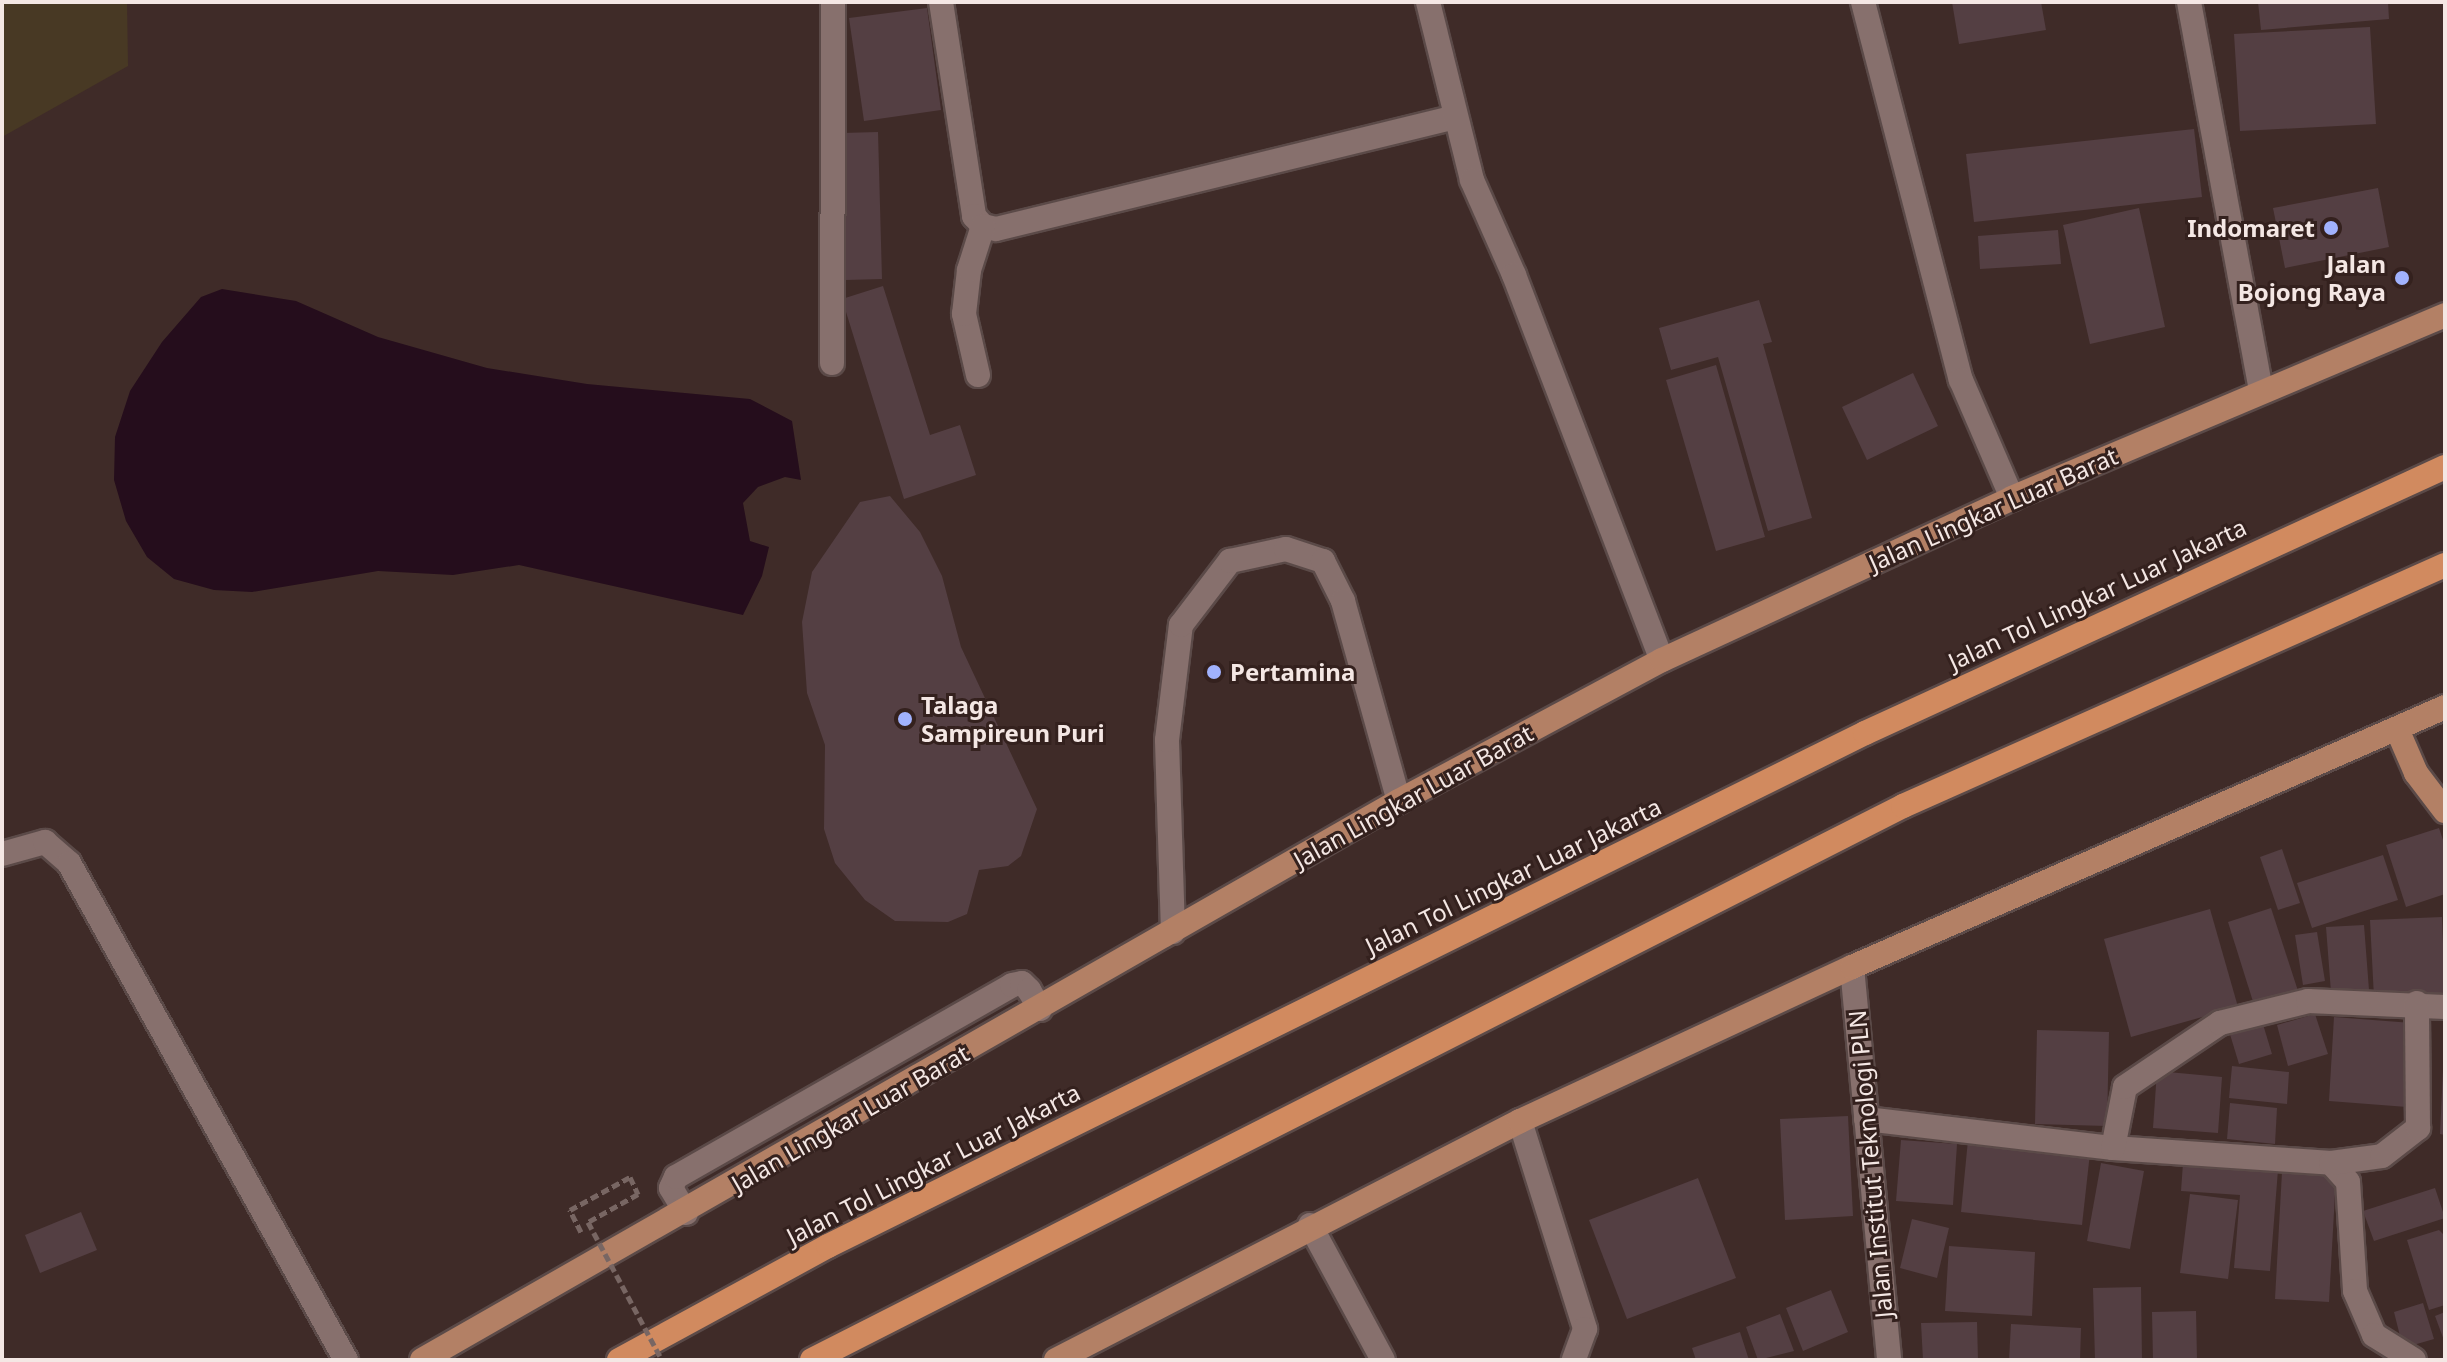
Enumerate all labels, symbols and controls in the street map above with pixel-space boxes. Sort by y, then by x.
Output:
place label: Indomaret [2187,214,2315,242]
marker: Indomaret [2322,219,2340,237]
place label: Jalan Bojong Raya [2238,250,2386,306]
marker: Jalan Bojong Raya [2393,269,2411,287]
street label: Jalan Lingkar Luar Barat [1864,441,2122,577]
street label: Jalan Tol Lingkar Luar Jakarta [1943,512,2251,676]
place label: Pertamina [1230,658,1355,686]
marker: Pertamina [1205,663,1223,681]
place label: Talaga Sampireun Puri [921,691,1105,747]
marker: Talaga Sampireun Puri [896,710,914,728]
street label: Jalan Lingkar Luar Barat [1288,718,1538,874]
street label: Jalan Tol Lingkar Luar Jakarta [1360,792,1666,960]
street label: Jalan Institut Teknologi PLN [1842,1009,1898,1319]
street label: Jalan Lingkar Luar Barat [726,1038,974,1198]
street label: Jalan Tol Lingkar Luar Jakarta [781,1077,1085,1251]

